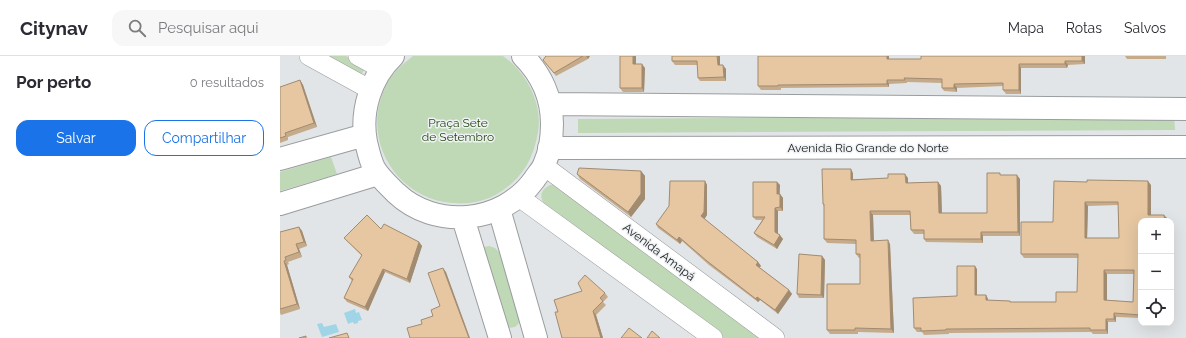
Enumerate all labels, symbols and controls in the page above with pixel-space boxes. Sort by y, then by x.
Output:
search box [112,10,392,46]
text: Citynav [20,17,88,39]
icon: search [126,17,148,39]
text: Pesquisar aqui [158,19,259,37]
text: Mapa [1008,20,1044,36]
text: Rotas [1066,20,1102,36]
text: Salvos [1124,20,1166,36]
text: Por perto [16,72,91,92]
text: 0 resultados [190,75,264,90]
park label: Praça Sete de Setembro [422,116,494,144]
button: Salvar [16,120,136,156]
button: Compartilhar [144,120,264,156]
street label: Avenida Rio Grande do Norte [787,141,949,155]
map controls [1138,218,1174,326]
button: + [1138,218,1174,254]
street label: Avenida Amapá [620,220,698,284]
button: − [1138,254,1174,290]
button: locate [1138,290,1174,326]

